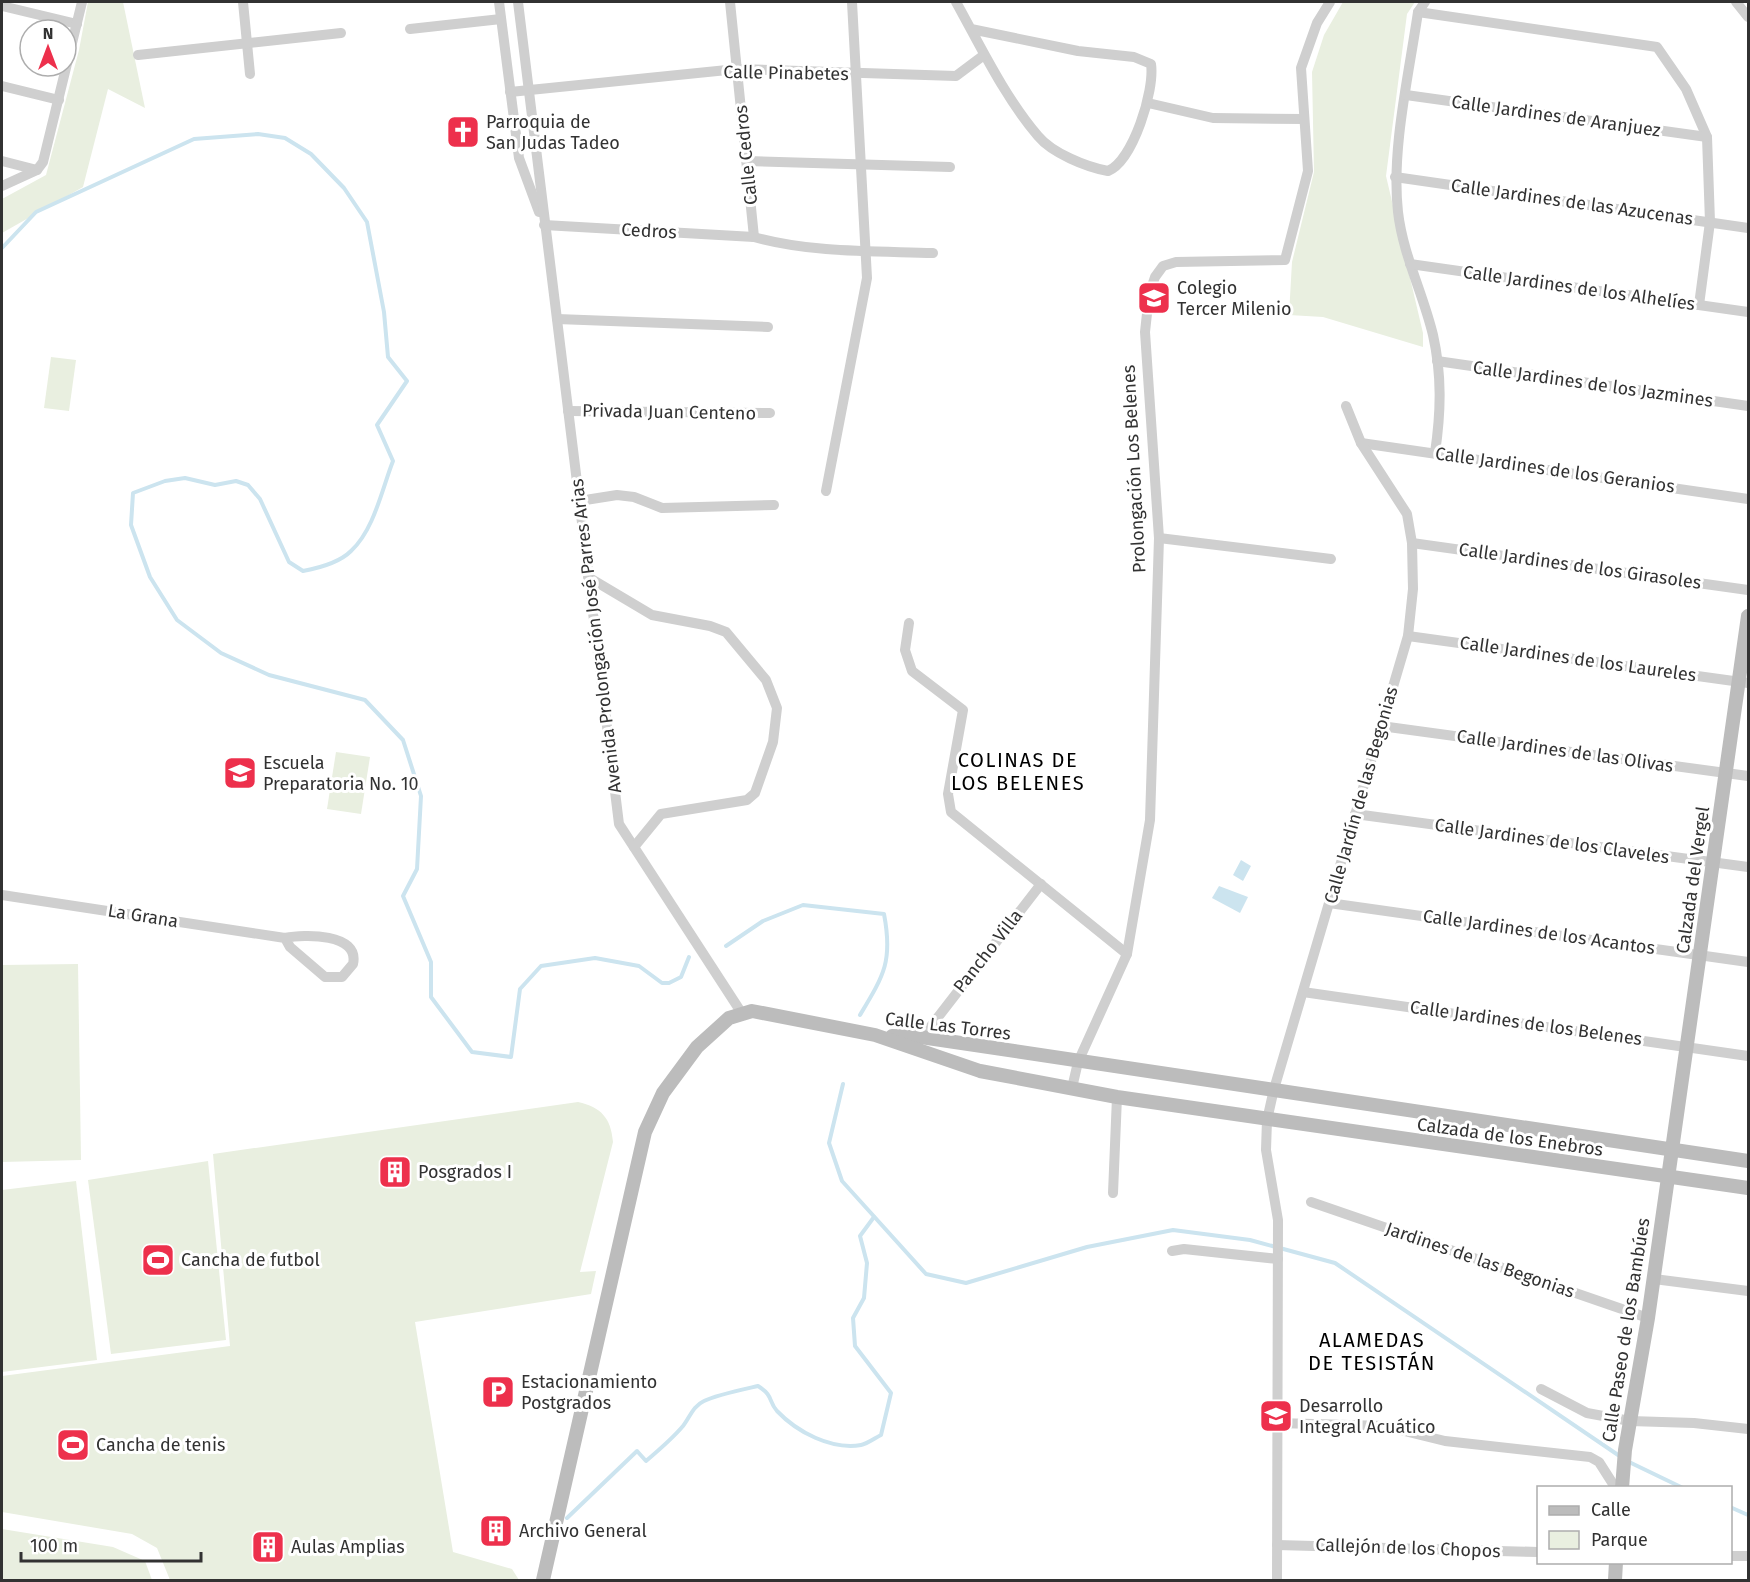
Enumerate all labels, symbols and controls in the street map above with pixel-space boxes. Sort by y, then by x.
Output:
north arrow [18,18,78,78]
text: N [43,24,53,43]
street label: Calle Pinabetes [723,61,849,85]
street label: Calle Jardines de Aranjuez [1450,90,1662,142]
street label: Calle Cedros [730,104,762,206]
place label: Parroquia de San Judas Tadeo [486,111,620,154]
church icon: Parroquia de San Judas Tadeo [445,114,481,150]
street label: Calle Jardines de las Azucenas [1450,174,1694,230]
street label: Cedros [621,219,677,243]
street label: Calle Jardines de los Alhelíes [1461,261,1697,315]
place label: Colegio Tercer Milenio [1177,277,1292,320]
school or university icon: Colegio Tercer Milenio [1136,280,1172,316]
street label: Calle Jardines de los Jazmines [1472,356,1714,412]
street label: Prolongación Los Belenes [1118,364,1150,574]
street label: Privada Juan Centeno [582,399,756,425]
street label: Calle Jardines de los Geranios [1434,442,1676,498]
street label: Avenida Prolongación José Parres Arias [566,478,626,794]
street label: Calle Jardines de los Girasoles [1457,538,1703,594]
street label: Calle Jardines de los Laureles [1458,632,1698,686]
street label: Calle Jardín de las Begonias [1319,684,1403,906]
street label: Calle Jardines de las Olivas [1455,725,1675,777]
district label: COLINAS DE LOS BELENES [951,748,1085,795]
place label: Escuela Preparatoria No. 10 [263,752,419,795]
school or university icon: Escuela Preparatoria No. 10 [222,755,258,791]
street label: Calzada del Vergel [1672,805,1714,955]
street label: Calle Jardines de los Claveles [1433,814,1671,868]
street label: La Grana [106,900,180,932]
street label: Pancho Villa [949,905,1027,997]
street label: Calle Jardines de los Acantos [1422,905,1656,959]
street label: Calle Jardines de los Belenes [1408,996,1644,1050]
street label: Calle Las Torres [884,1007,1012,1045]
street label: Calzada de los Enebros [1416,1113,1604,1161]
building icon: Posgrados I [377,1154,413,1190]
place label: Posgrados I [418,1161,512,1183]
street label: Calle Paseo de los Bambúes [1597,1216,1655,1444]
street label: Jardines de las Begonias [1383,1217,1577,1303]
sports icon: Cancha de futbol [140,1242,176,1278]
place label: Cancha de futbol [181,1249,320,1271]
district label: ALAMEDAS DE TESISTÁN [1308,1328,1436,1375]
place label: Estacionamiento Postgrados [521,1371,657,1414]
parking icon: Estacionamiento Postgrados [480,1374,516,1410]
place label: Desarrollo Integral Acuático [1299,1395,1436,1438]
school or university icon: Desarrollo Integral Acuático [1258,1398,1294,1434]
sports icon: Cancha de tenis [55,1427,91,1463]
place label: Cancha de tenis [96,1434,225,1456]
legend [1537,1486,1732,1564]
text: Calle [1591,1499,1631,1521]
building icon: Archivo General [478,1513,514,1549]
place label: Archivo General [519,1520,647,1542]
scale bar [21,1525,201,1563]
building icon: Aulas Amplias [250,1529,286,1565]
text: Parque [1591,1529,1648,1551]
street label: Callejón de los Chopos [1315,1534,1501,1562]
text: 100 m [30,1535,78,1557]
place label: Aulas Amplias [291,1536,405,1558]

